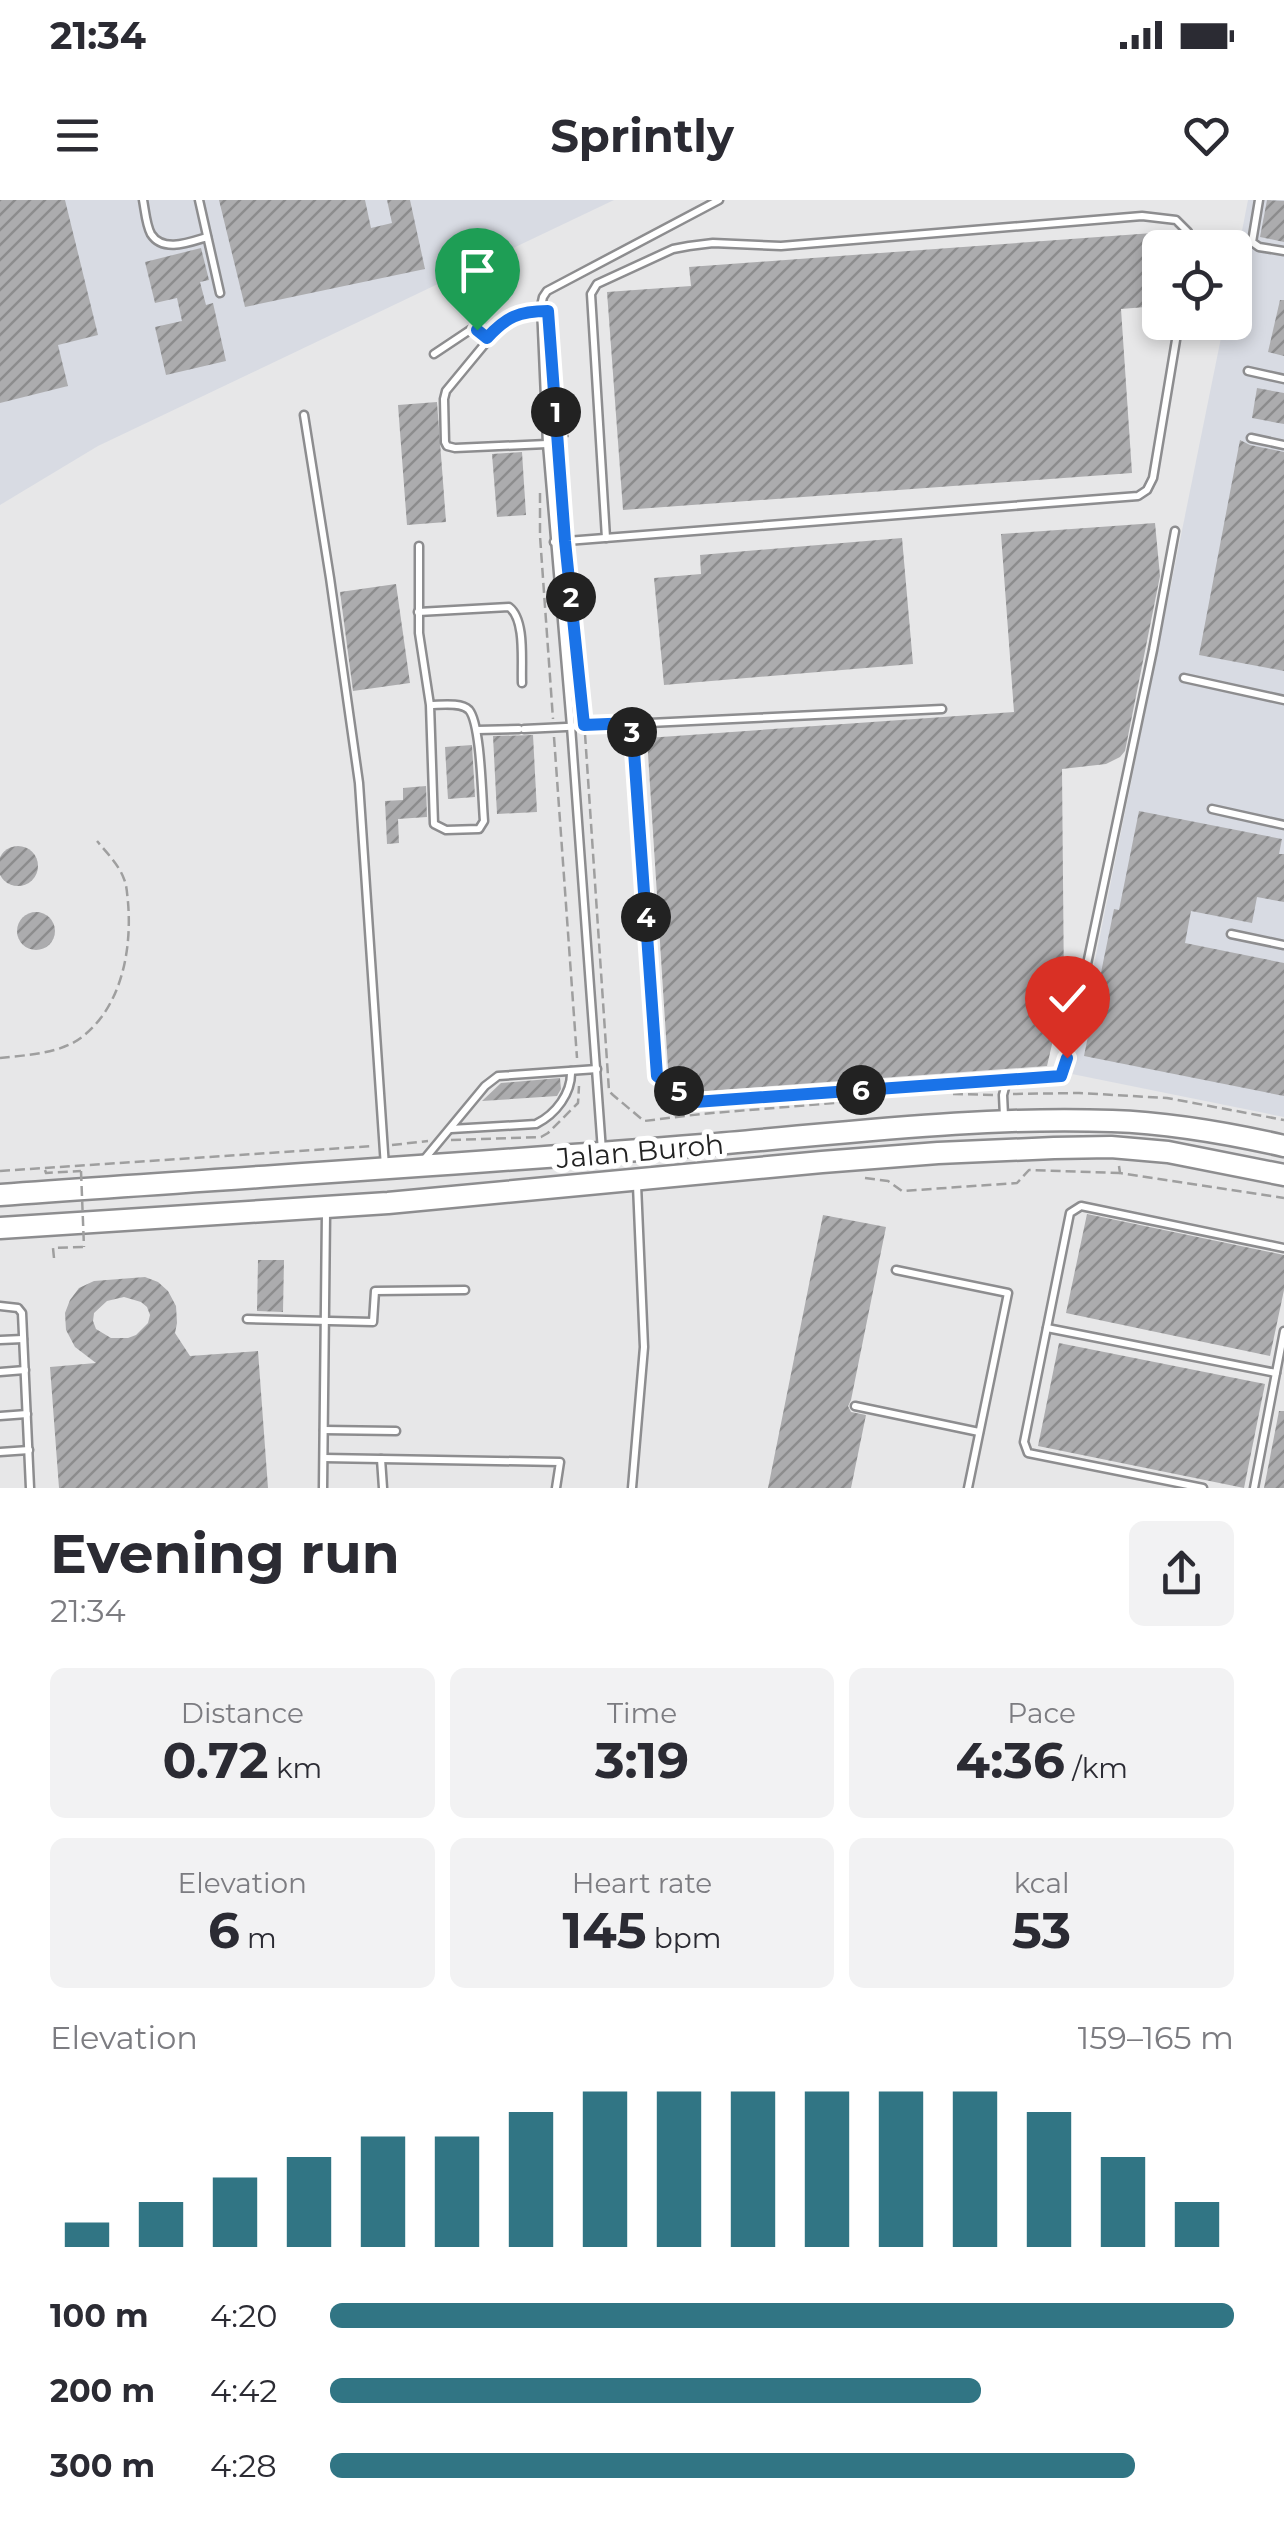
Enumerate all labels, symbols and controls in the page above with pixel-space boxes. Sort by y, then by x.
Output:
text: 21:34 [50,12,146,59]
icon: menu [50,108,105,163]
text: Sprintly [550,108,734,163]
icon: heart [1179,108,1234,163]
pin [435,228,520,331]
map controls [1142,230,1252,340]
button: locate [1142,230,1252,340]
icon: arrive [450,243,505,298]
pin: 1 [531,387,581,437]
text: 1 [551,395,561,429]
pin: 2 [546,572,596,622]
text: 2 [563,580,579,614]
pin: 3 [607,707,657,757]
text: 3 [624,715,640,749]
pin: 4 [621,892,671,942]
text: 4 [636,900,656,934]
pin [1025,956,1110,1059]
icon: check [1040,971,1095,1026]
pin: 6 [836,1065,886,1115]
pin: 5 [654,1066,704,1116]
text: 6 [852,1073,870,1107]
text: 5 [671,1074,687,1108]
street label: Jalan Buroh [554,1127,725,1175]
text: Evening run [50,1520,400,1587]
button: share [1129,1521,1234,1626]
text: 21:34 [50,1591,126,1630]
text: Distance [181,1696,304,1730]
text: Time [607,1696,677,1730]
text: Pace [1007,1696,1076,1730]
text: 0.72 [163,1730,269,1791]
text: 3:19 [595,1730,689,1791]
text: 4:36 [955,1730,1065,1791]
text: km [269,1751,322,1785]
text: /km [1065,1751,1128,1785]
text: Elevation [178,1866,307,1900]
text: Heart rate [572,1866,712,1900]
text: kcal [1014,1866,1070,1900]
text: 6 [208,1900,240,1961]
text: 145 [563,1900,646,1961]
text: 53 [1012,1900,1071,1961]
text: m [240,1921,277,1955]
text: bpm [646,1921,721,1955]
text: Elevation [50,2018,198,2057]
text: 159–165 m [1078,2018,1234,2057]
text: 100 m [50,2296,149,2335]
text: 4:20 [210,2296,277,2335]
text: 200 m [50,2371,155,2410]
text: 4:42 [210,2371,277,2410]
text: 300 m [50,2446,155,2485]
text: 4:28 [210,2446,277,2485]

